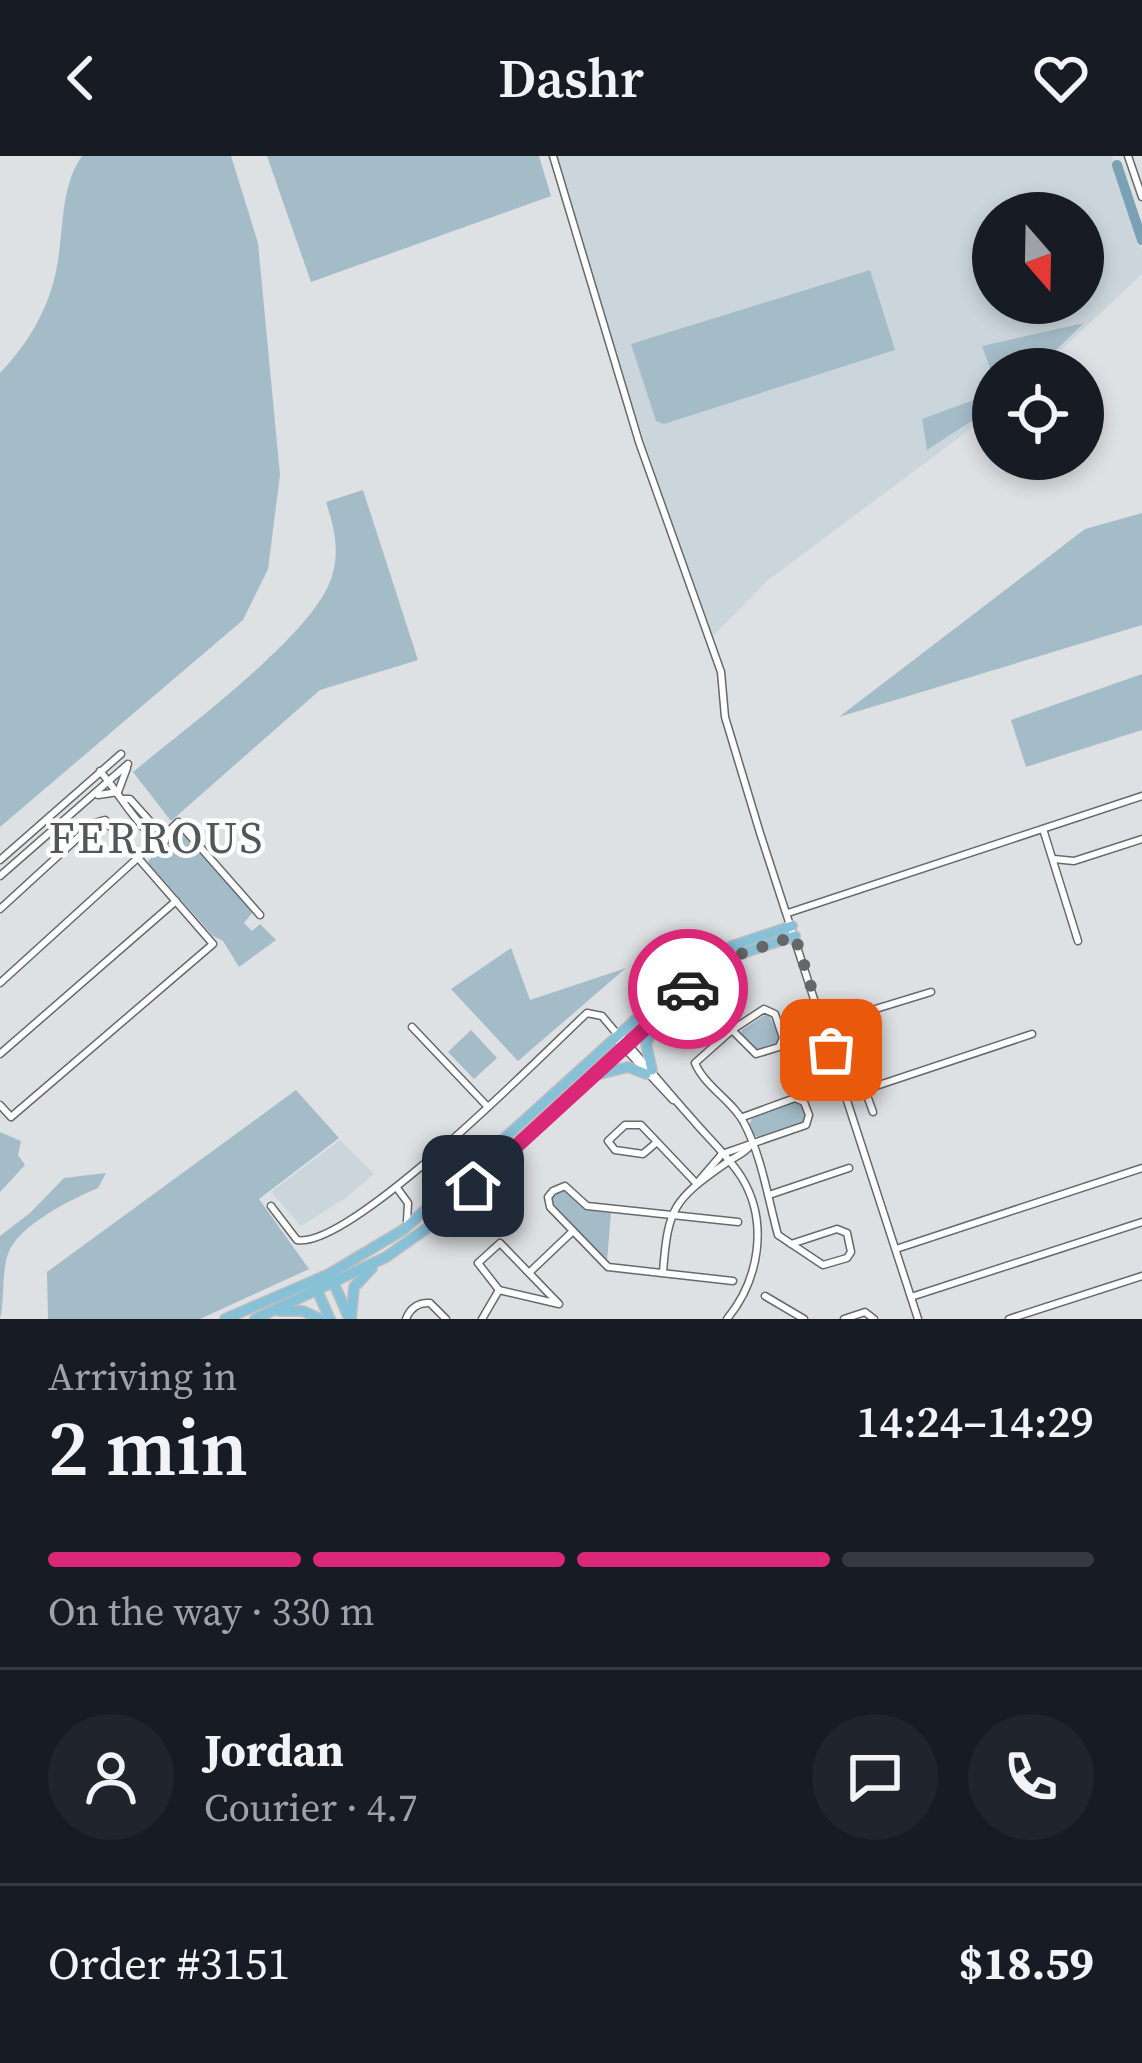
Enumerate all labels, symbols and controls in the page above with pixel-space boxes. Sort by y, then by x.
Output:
text: Dashr [498,41,644,115]
icon: back [48,45,114,111]
icon: heart [1028,45,1094,111]
north arrow [972,192,1104,324]
map controls [972,192,1104,480]
button: locate [972,348,1104,480]
district label: FERROUS [48,806,266,868]
courier [628,929,748,1049]
icon: car [655,956,721,1022]
pin [780,999,882,1101]
icon: bag [798,1017,864,1083]
pin [422,1135,524,1237]
icon: home [440,1153,506,1219]
text: Arriving in [48,1350,237,1403]
text: 14:24–14:29 [856,1390,1094,1452]
text: 2 min [48,1394,248,1501]
text: On the way · 330 m [48,1585,375,1638]
button: person [48,1714,174,1840]
button: chat [812,1714,938,1840]
button: phone [968,1714,1094,1840]
text: Jordan [204,1719,344,1781]
text: Courier · 4.7 [204,1781,417,1834]
text: Order #3151 [48,1932,290,1994]
text: $18.59 [959,1932,1094,1994]

